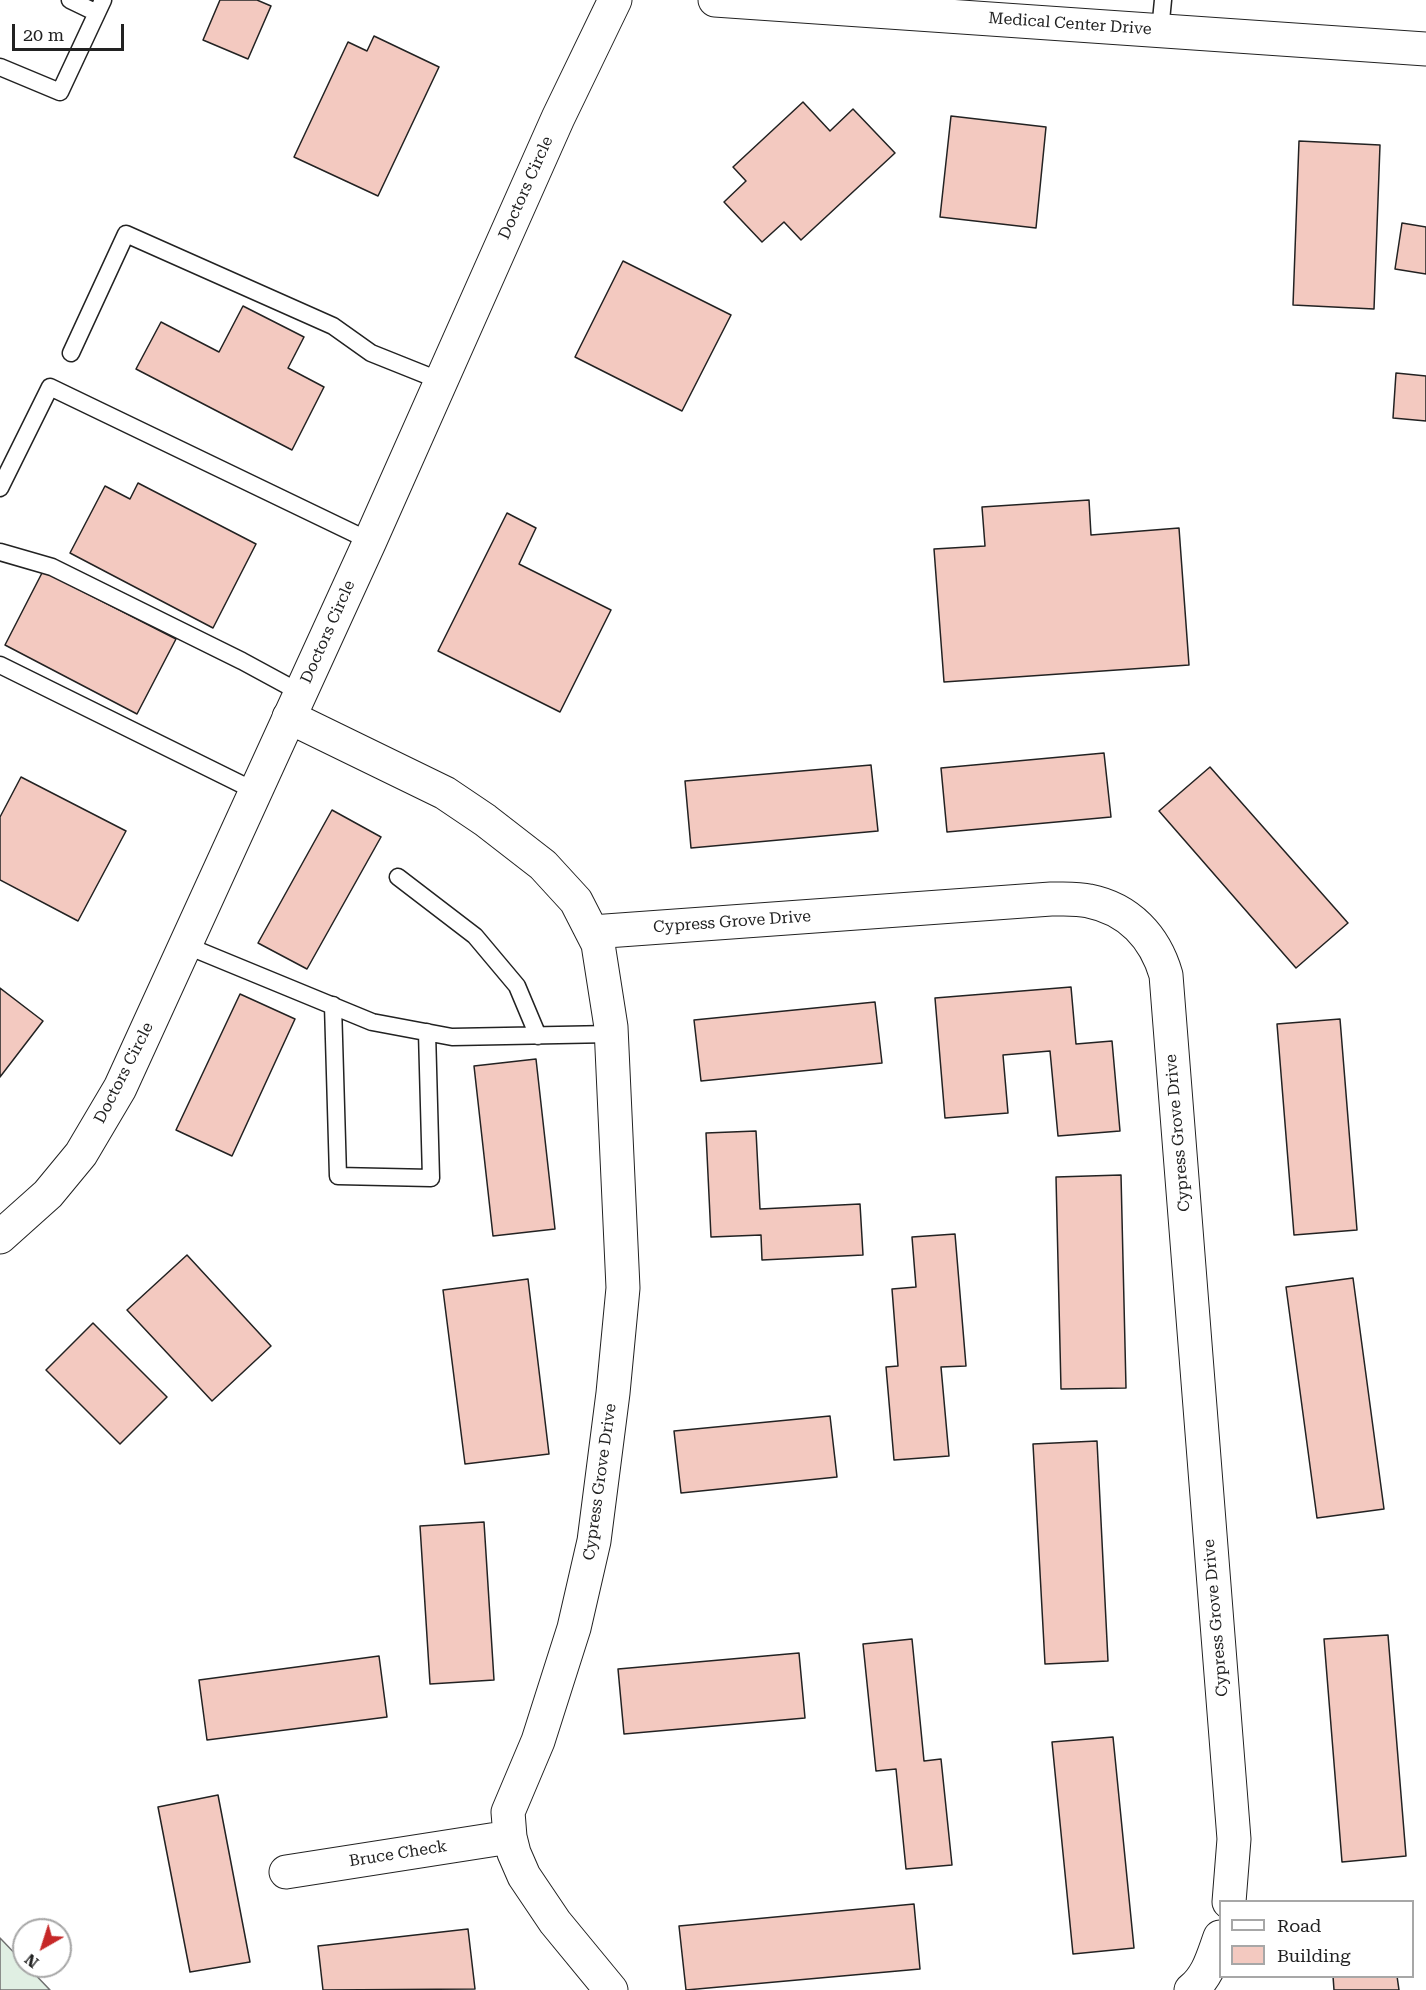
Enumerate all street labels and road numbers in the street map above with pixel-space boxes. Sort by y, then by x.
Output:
street label: Medical Center Drive [988,9,1152,39]
street label: Doctors Circle [495,133,557,243]
street label: Doctors Circle [297,577,359,687]
street label: Cypress Grove Drive [652,907,812,937]
street label: Doctors Circle [90,1019,158,1127]
street label: Cypress Grove Drive [1162,1053,1194,1213]
street label: Cypress Grove Drive [579,1402,621,1562]
street label: Cypress Grove Drive [1200,1538,1232,1698]
street label: Bruce Check [348,1837,448,1871]

